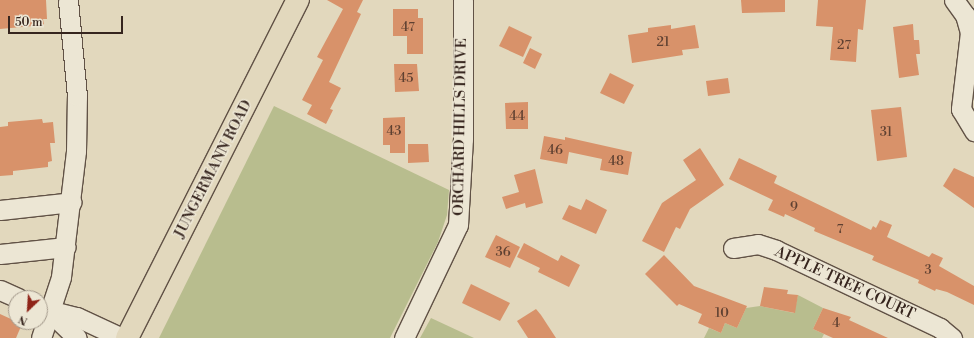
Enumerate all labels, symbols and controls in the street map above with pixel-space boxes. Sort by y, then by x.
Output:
scale bar [10,8,125,34]
text: 50 m [15,15,43,30]
house number: 47 [401,19,415,35]
house number: 21 [656,34,670,50]
house number: 27 [837,37,851,53]
street label: ORCHARD HILLS DRIVE [449,38,471,216]
house number: 45 [399,70,413,86]
street label: JUNGERMANN ROAD [170,97,256,241]
house number: 44 [509,108,525,124]
house number: 43 [387,123,401,139]
house number: 31 [880,124,892,140]
house number: 46 [547,142,563,158]
house number: 48 [608,153,624,169]
house number: 9 [790,199,798,215]
house number: 7 [837,221,843,237]
street label: APPLE TREE COURT [772,243,918,323]
house number: 36 [495,244,511,260]
house number: 3 [924,262,932,278]
north arrow [8,290,48,330]
house number: 10 [715,305,729,321]
text: N [16,312,30,328]
house number: 4 [832,315,840,331]

